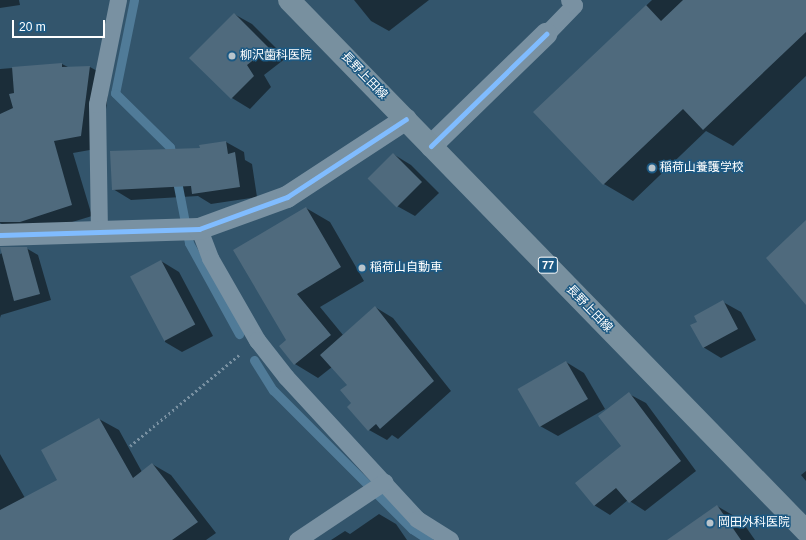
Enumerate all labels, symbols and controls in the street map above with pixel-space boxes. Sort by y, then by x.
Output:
scale bar [14,12,107,38]
text: 20 m [19,20,46,34]
place label: 柳沢歯科医院 [240,49,312,63]
street label: 長野上田線 [338,49,390,103]
marker: 柳沢歯科医院 [227,51,237,61]
place label: 稲荷山養護学校 [660,161,744,175]
marker: 稲荷山養護学校 [647,163,657,173]
road number: 77 [537,256,559,274]
place label: 稲荷山自動車 [370,261,442,275]
marker: 稲荷山自動車 [357,263,367,273]
street label: 長野上田線 [563,282,615,336]
place label: 岡田外科医院 [718,516,790,530]
marker: 岡田外科医院 [705,518,715,528]

